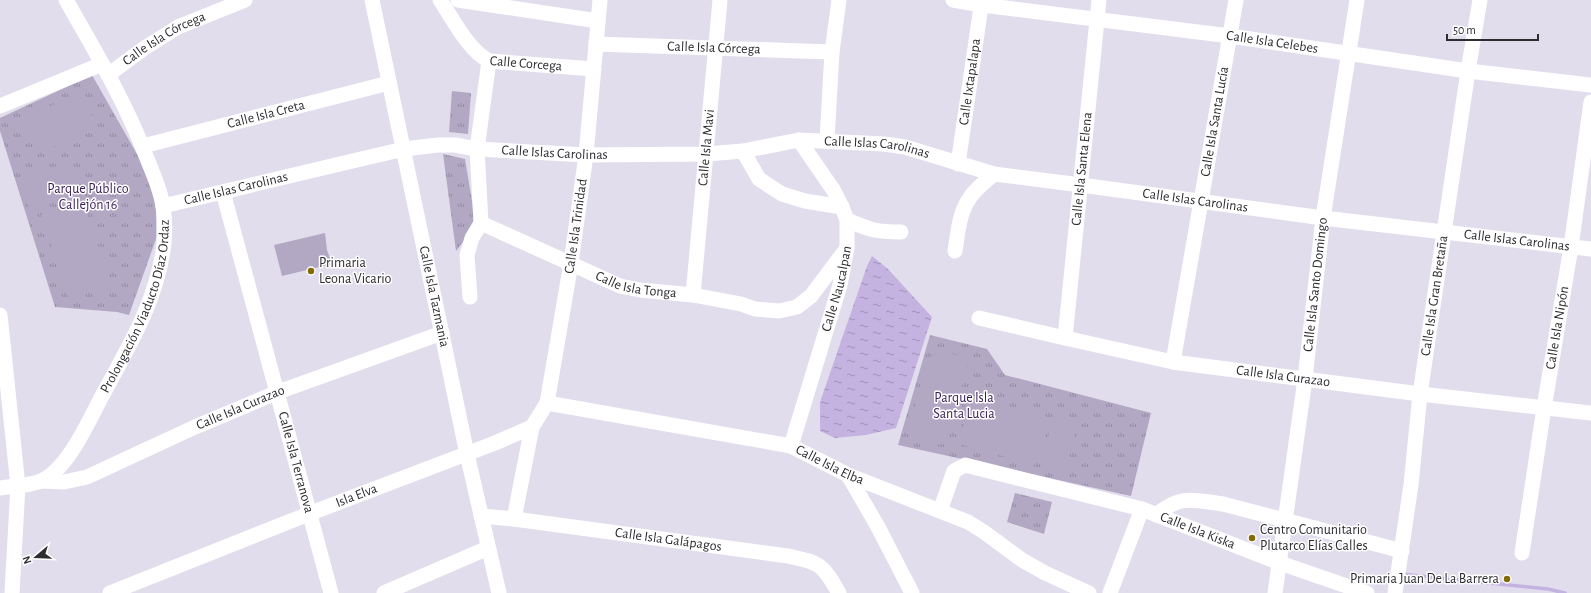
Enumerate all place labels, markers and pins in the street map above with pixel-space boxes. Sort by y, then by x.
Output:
place label: Primaria Leona Vicario [319,256,392,286]
marker: Primaria Leona Vicario [306,266,316,276]
place label: Centro Comunitario Plutarco Elías Calles [1260,523,1368,553]
marker: Centro Comunitario Plutarco Elías Calles [1247,533,1257,543]
place label: Primaria Juan De La Barrera [1350,572,1500,586]
marker: Primaria Juan De La Barrera [1502,574,1512,584]

